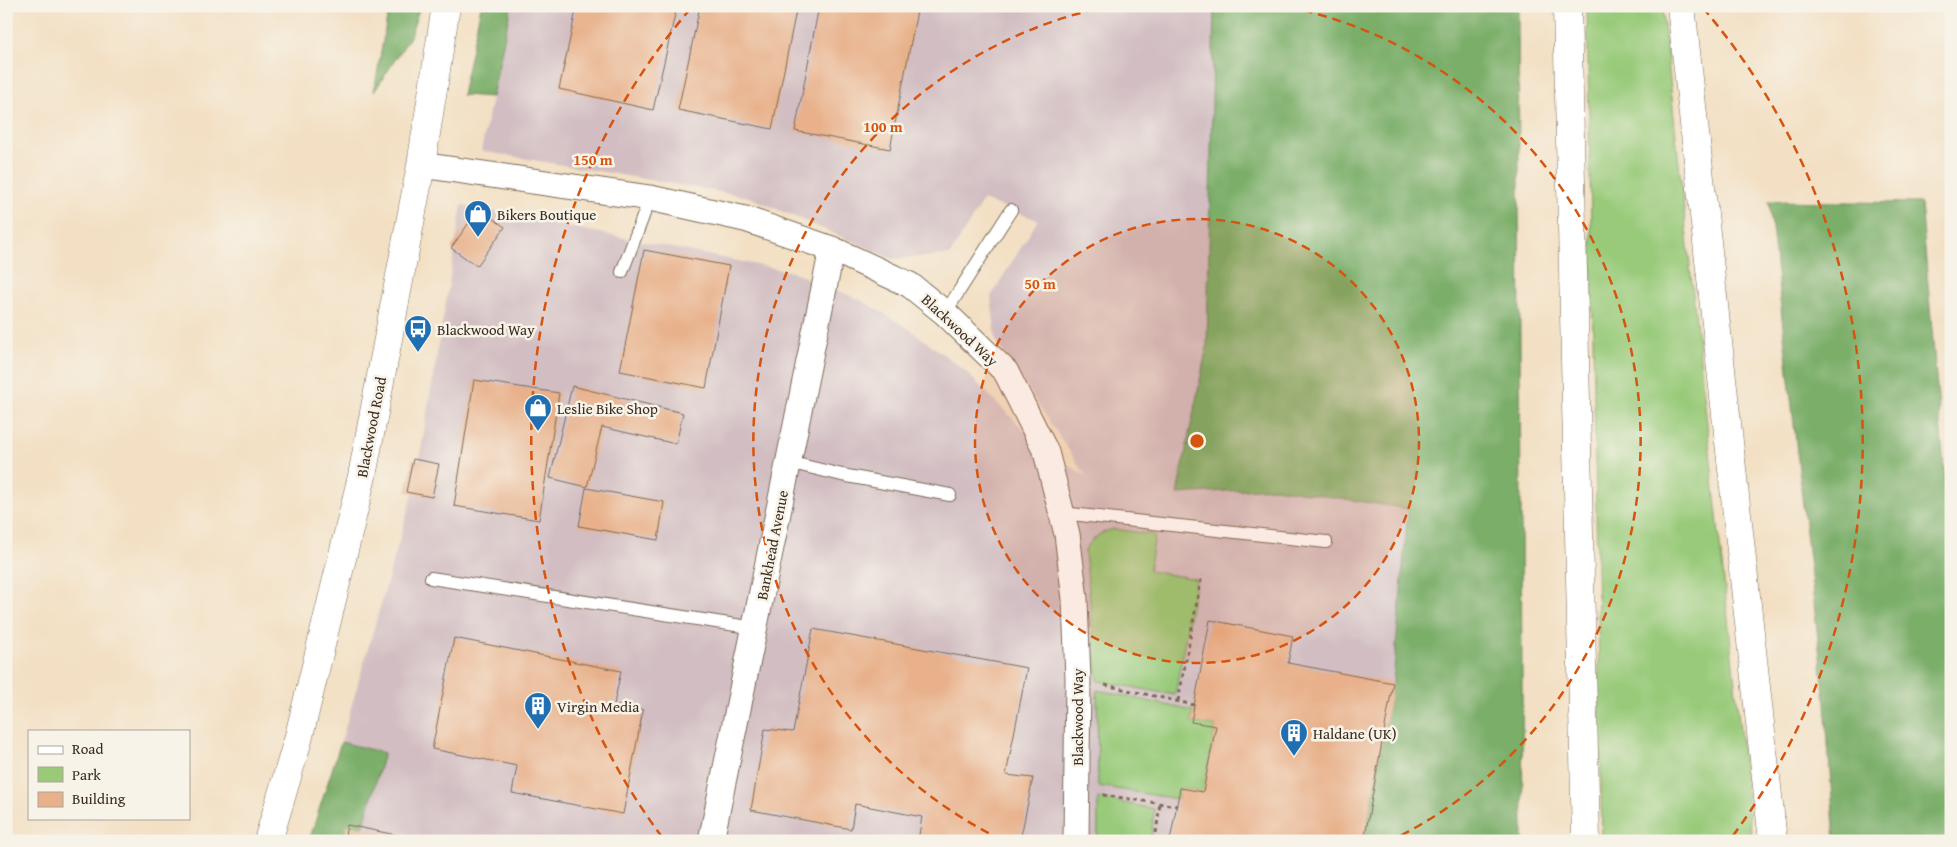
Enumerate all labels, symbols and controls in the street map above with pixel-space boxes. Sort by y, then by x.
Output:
text: 100 m [863,116,903,137]
text: 150 m [573,149,613,170]
shop icon: Bikers Boutique [463,199,493,238]
place label: Bikers Boutique [497,204,596,225]
text: 50 m [1024,273,1056,294]
street label: Blackwood Way [917,289,1003,371]
bus stop icon: Blackwood Way [403,314,433,353]
place label: Blackwood Way [437,319,535,340]
street label: Blackwood Road [351,375,391,479]
shop icon: Leslie Bike Shop [523,393,553,432]
place label: Leslie Bike Shop [557,398,658,419]
centre of rings [1188,432,1206,450]
street label: Bankhead Avenue [751,488,793,602]
street label: Blackwood Way [1067,668,1088,766]
building icon: Virgin Media [523,691,553,730]
place label: Virgin Media [557,696,639,717]
building icon: Haldane (UK) [1279,718,1309,757]
place label: Haldane (UK) [1313,723,1397,744]
legend [28,730,190,820]
text: Road [72,738,103,759]
text: Park [72,764,101,785]
text: Building [72,788,126,809]

